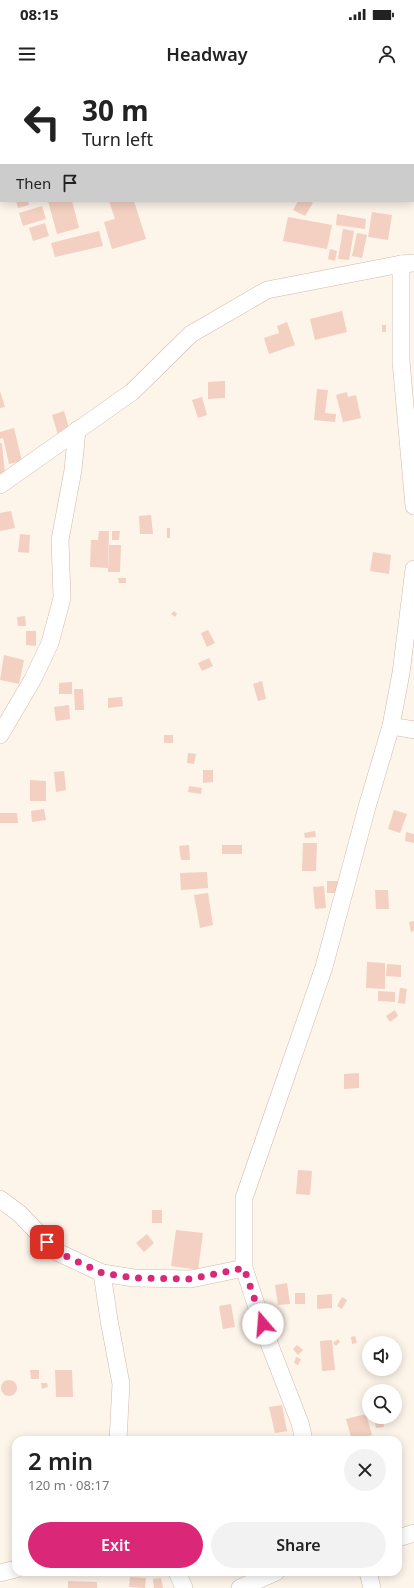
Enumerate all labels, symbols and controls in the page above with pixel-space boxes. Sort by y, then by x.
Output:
text: 08:15 [20,4,59,24]
text: Headway [166,42,248,66]
icon: menu [16,43,38,65]
icon: person [376,43,398,65]
text: 30 m [82,91,149,129]
icon: left [16,96,68,148]
text: Turn left [82,127,153,151]
icon: arrive [59,172,81,194]
text: Then [16,173,51,193]
pin [30,1225,64,1259]
icon: arrive [36,1231,58,1253]
position arrow [242,1303,284,1345]
map controls [362,1336,402,1424]
button: sound [362,1336,402,1376]
button: search [362,1384,402,1424]
text: 2 min [28,1444,93,1477]
button: close [344,1449,386,1491]
text: 120 m · 08:17 [28,1476,109,1494]
button: Exit [28,1522,203,1568]
button: Share [211,1522,386,1568]

